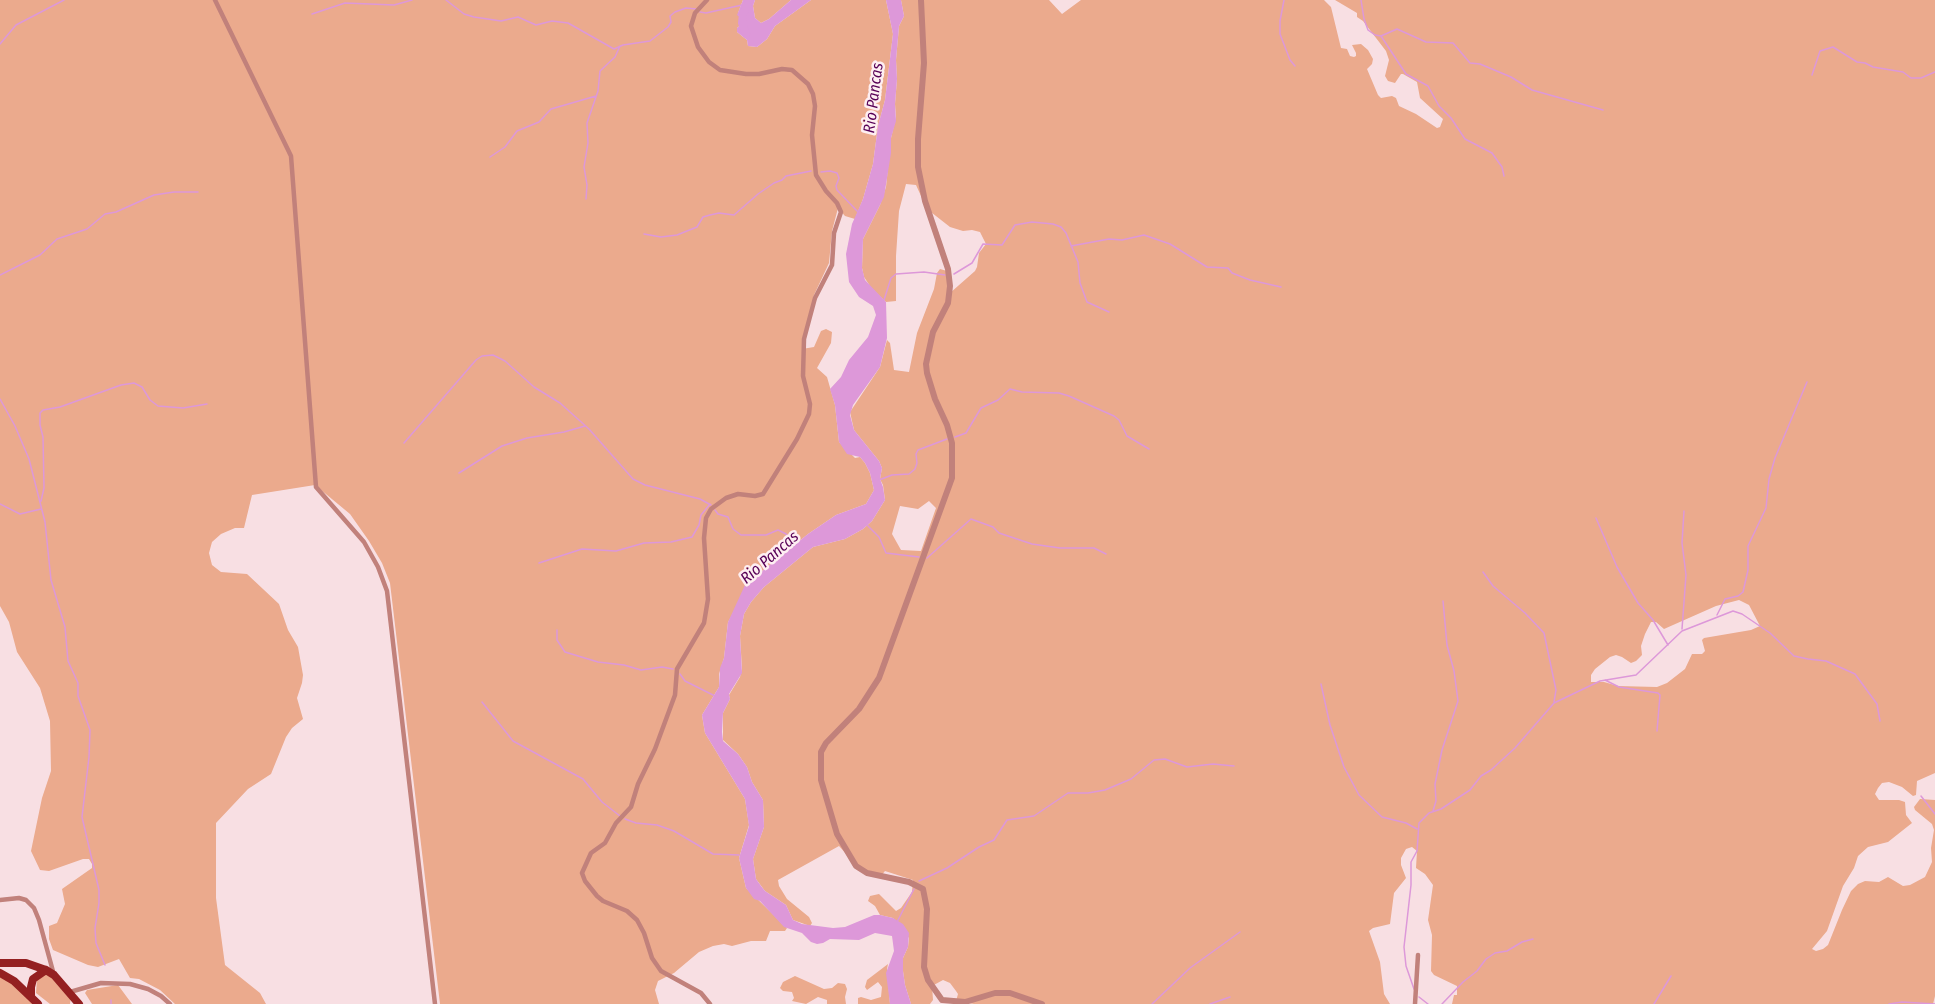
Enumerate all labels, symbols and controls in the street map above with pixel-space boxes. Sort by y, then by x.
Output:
water label: Rio Pancas [860,62,888,134]
water label: Rio Pancas [737,528,803,588]

